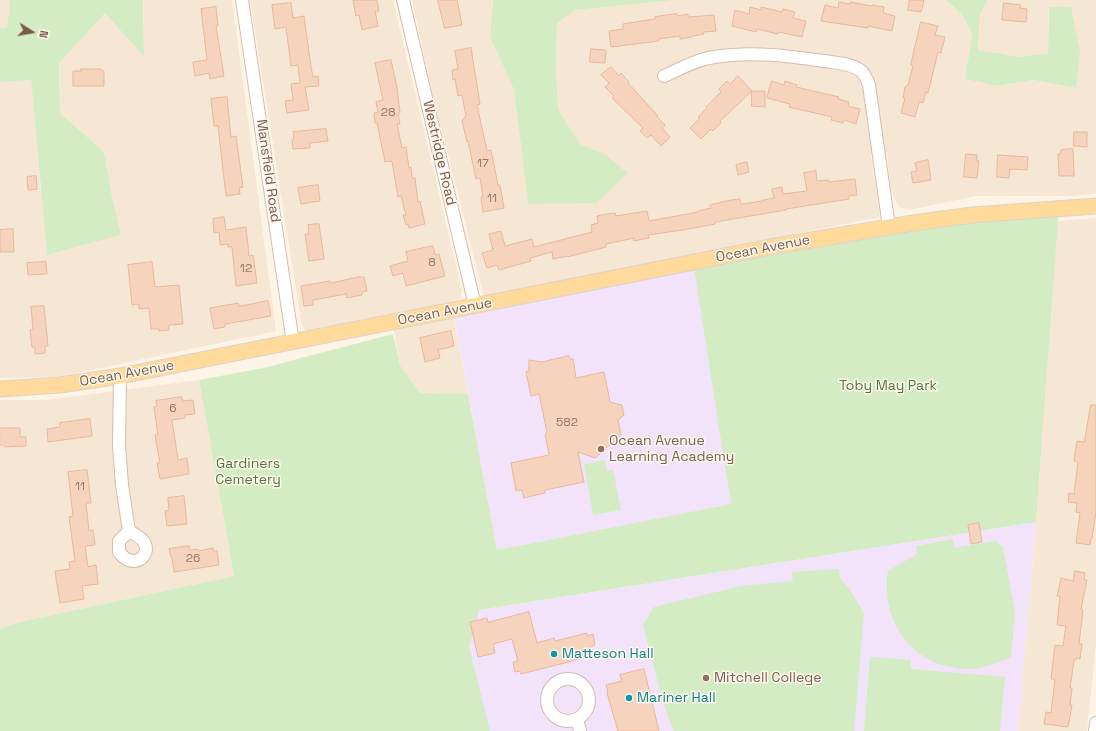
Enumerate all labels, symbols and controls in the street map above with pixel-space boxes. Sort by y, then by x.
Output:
north arrow [12,12,52,52]
text: N [36,29,51,39]
street label: Westridge Road [419,99,459,207]
house number: 28 [381,106,395,120]
street label: Mansfield Road [252,118,284,224]
house number: 17 [477,157,489,171]
house number: 11 [487,192,497,206]
street label: Ocean Avenue [714,232,812,266]
house number: 8 [428,256,436,270]
house number: 12 [240,262,252,276]
street label: Ocean Avenue [396,295,494,329]
street label: Ocean Avenue [78,357,176,391]
park label: Toby May Park [839,378,937,394]
house number: 6 [169,402,177,416]
house number: 582 [556,416,578,430]
place label: Ocean Avenue Learning Academy [609,433,734,466]
marker: Ocean Avenue Learning Academy [596,444,606,454]
park label: Gardiners Cemetery [215,456,281,488]
house number: 11 [75,480,85,494]
house number: 26 [186,552,200,566]
place label: Matteson Hall [562,646,654,662]
marker: Matteson Hall [549,649,559,659]
place label: Mitchell College [714,670,821,686]
marker: Mitchell College [701,673,711,683]
place label: Mariner Hall [637,690,716,706]
marker: Mariner Hall [624,693,634,703]

